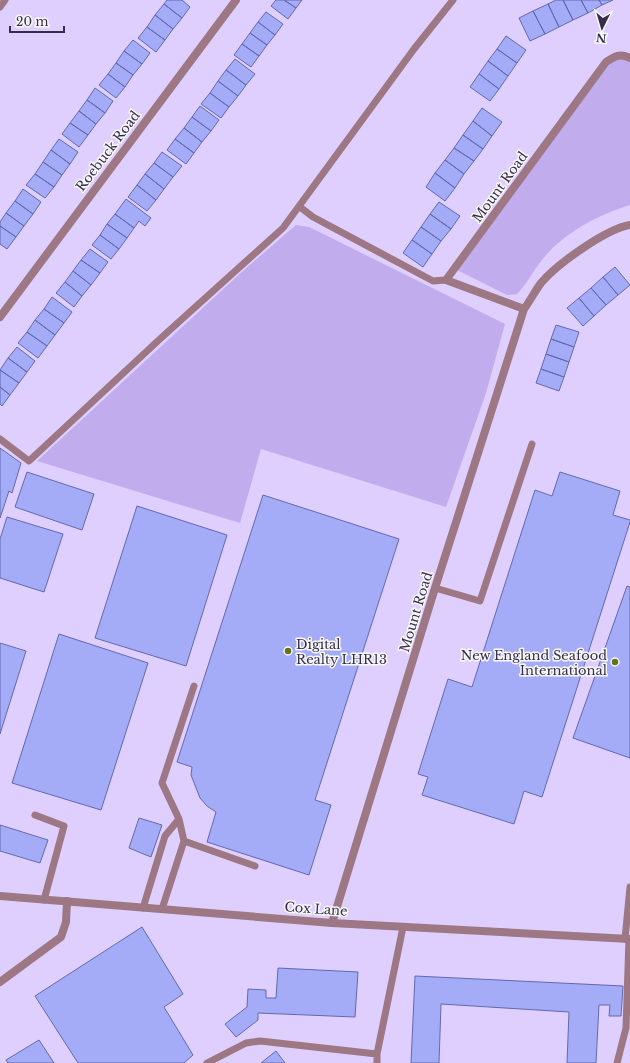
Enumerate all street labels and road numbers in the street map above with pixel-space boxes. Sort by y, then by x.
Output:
street label: Roebuck Road [72,107,144,195]
street label: Mount Road [469,148,531,226]
street label: Mount Road [396,570,436,654]
street label: Cox Lane [284,898,348,920]

